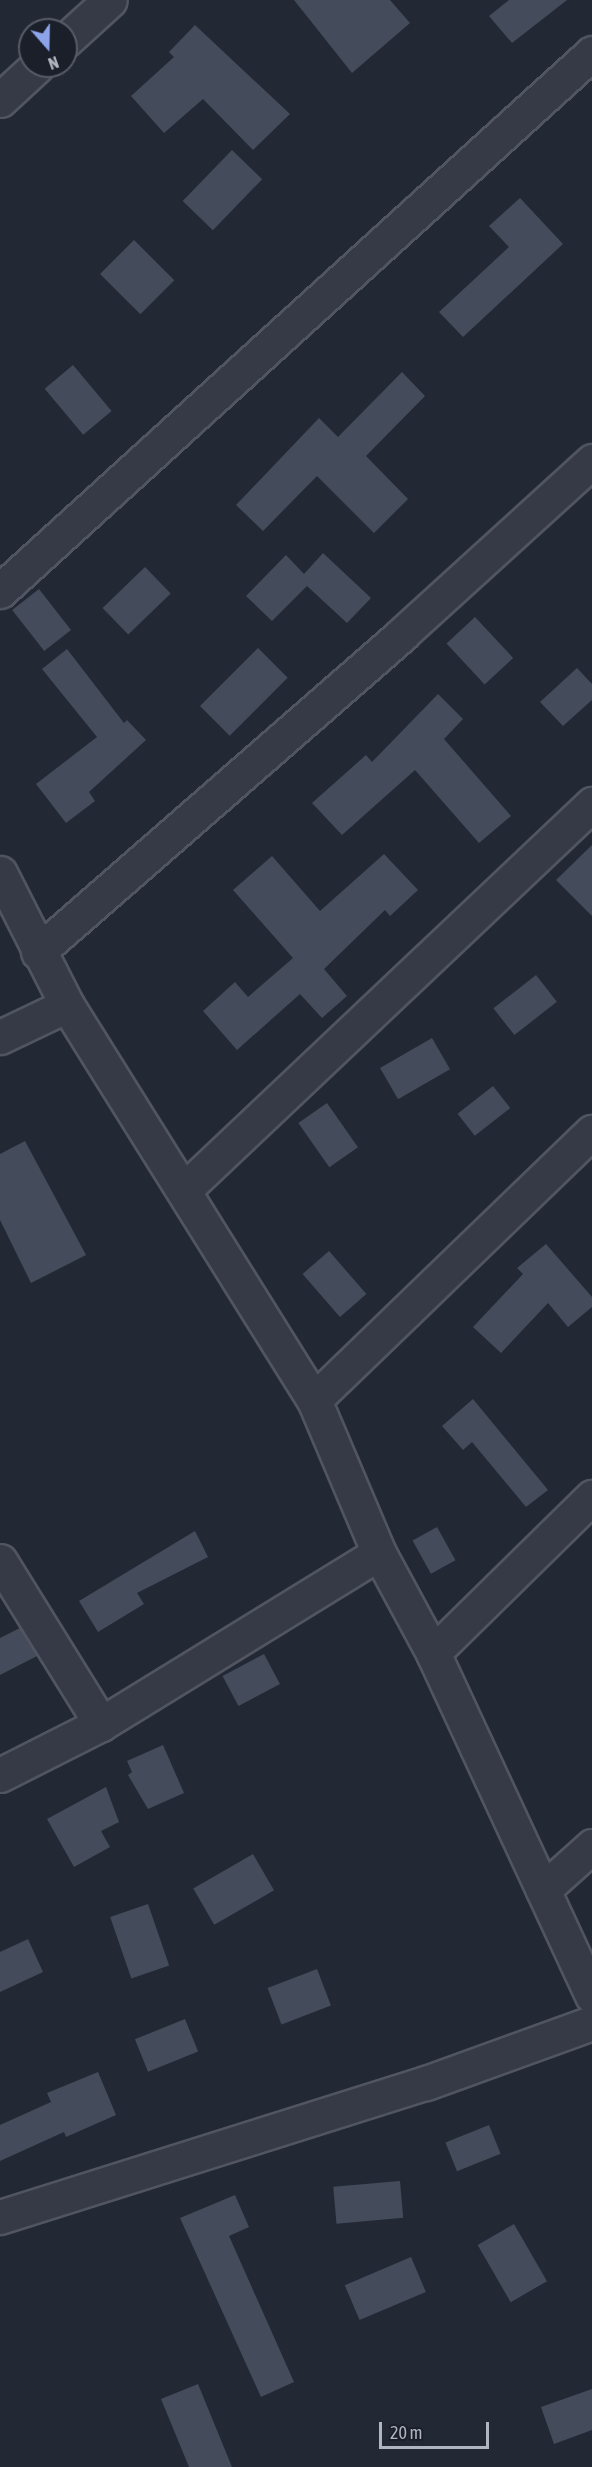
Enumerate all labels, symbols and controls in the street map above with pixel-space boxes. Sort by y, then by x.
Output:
north arrow [18,18,78,78]
text: N [46,53,61,73]
scale bar [382,2410,492,2448]
text: 20 m [390,2422,422,2443]

